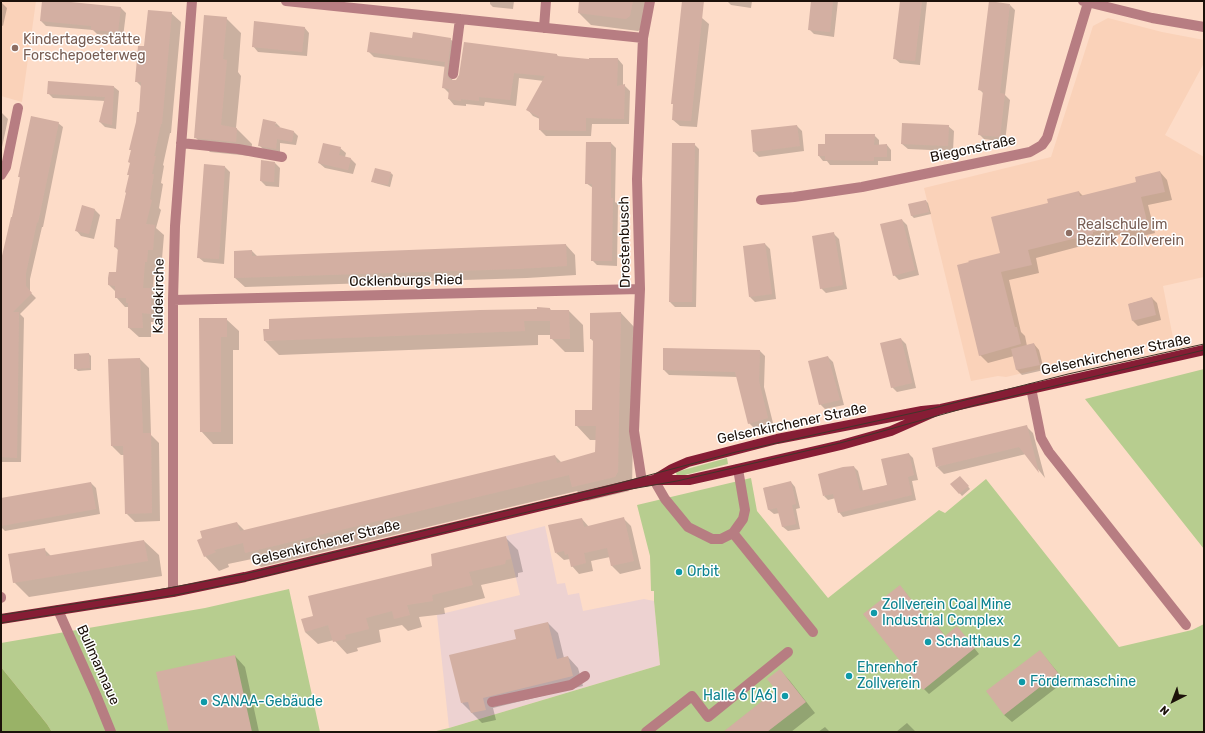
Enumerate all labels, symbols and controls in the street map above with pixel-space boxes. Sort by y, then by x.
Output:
place label: Kindertagesstätte Forschepoeterweg [23,32,146,64]
marker: Kindertagesstätte Forschepoeterweg [10,43,20,53]
street label: Biegonstraße [929,132,1017,166]
street label: Drostenbusch [616,196,634,288]
place label: Realschule im Bezirk Zollverein [1077,217,1184,250]
marker: Realschule im Bezirk Zollverein [1064,228,1074,238]
street label: Kaldekirche [150,258,168,334]
street label: Ocklenburgs Ried [349,272,463,290]
street label: Gelsenkirchener Straße [1040,331,1192,379]
street label: Gelsenkirchener Straße [716,400,868,448]
street label: Gelsenkirchener Straße [250,516,402,570]
place label: Orbit [687,564,719,580]
marker: Orbit [674,567,684,577]
place label: Zollverein Coal Mine Industrial Complex [882,597,1011,630]
marker: Zollverein Coal Mine Industrial Complex [869,608,879,618]
street label: Bullmannaue [73,622,123,708]
place label: Schalthaus 2 [936,634,1021,650]
marker: Schalthaus 2 [923,637,933,647]
place label: Ehrenhof Zollverein [857,660,920,692]
marker: Ehrenhof Zollverein [844,671,854,681]
place label: Fördermaschine [1030,674,1136,690]
marker: Fördermaschine [1017,677,1027,687]
north arrow [1153,681,1193,721]
place label: Halle 6 [A6] [703,688,777,704]
marker: Halle 6 [A6] [780,691,790,701]
place label: SANAA-Gebäude [212,694,323,710]
marker: SANAA-Gebäude [199,697,209,707]
text: N [1157,703,1172,718]

